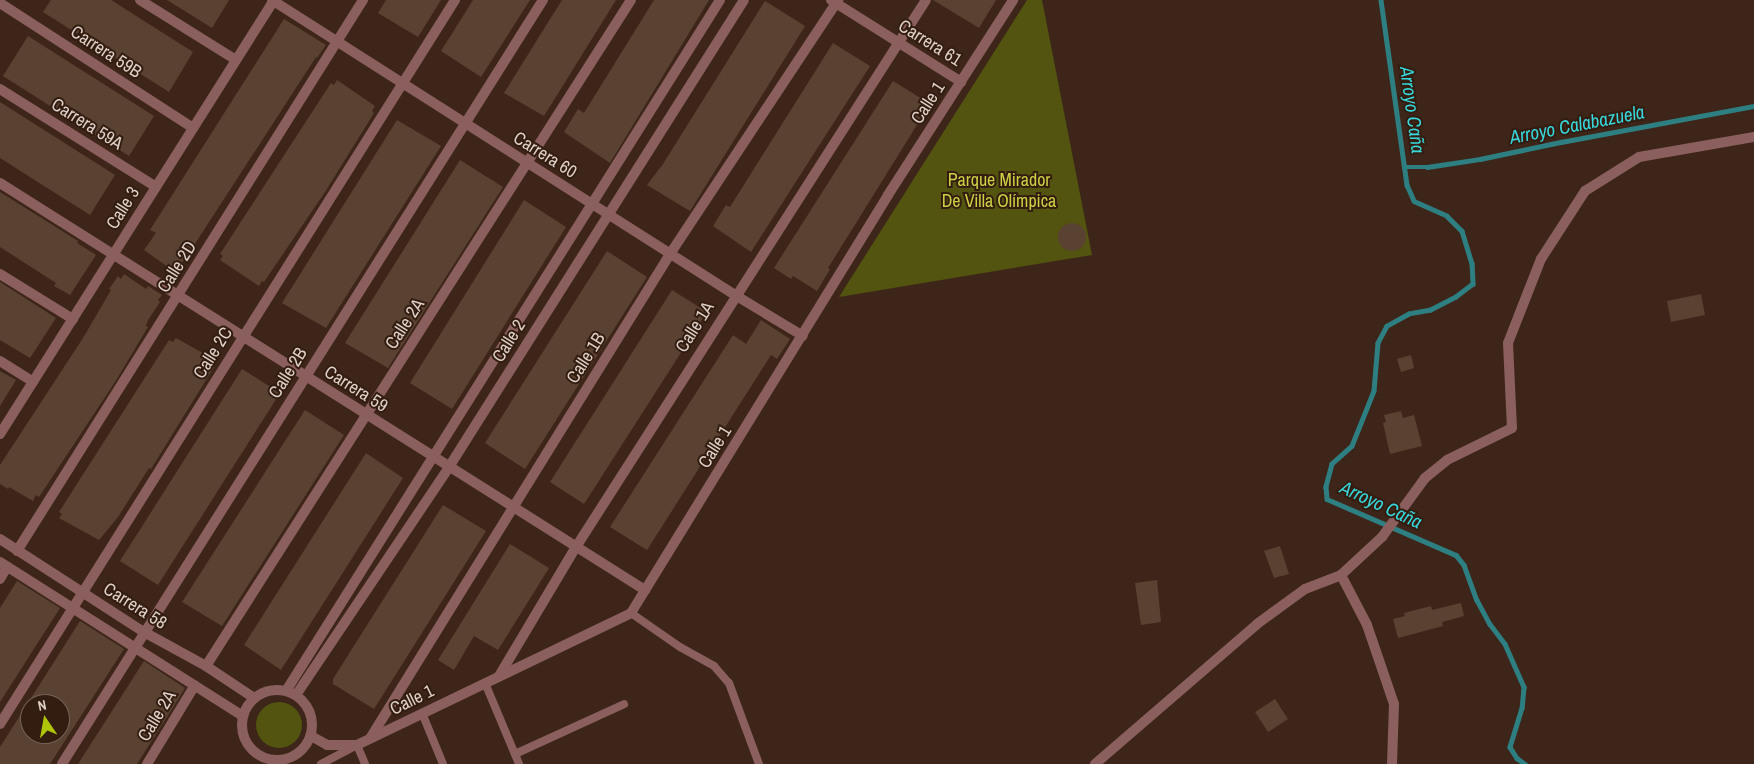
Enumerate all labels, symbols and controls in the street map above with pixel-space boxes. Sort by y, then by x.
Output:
street label: Carrera 61 [894,15,966,71]
street label: Carrera 59B [66,21,146,83]
water label: Arroyo Caña [1395,65,1429,155]
street label: Calle 1 [906,78,950,128]
street label: Carrera 59A [47,94,127,154]
water label: Arroyo Calabazuela [1508,101,1646,149]
street label: Carrera 60 [509,127,581,183]
park label: Parque Mirador De Villa Olímpica [942,170,1056,212]
street label: Calle 3 [102,183,144,233]
street label: Calle 2D [153,237,201,297]
street label: Calle 2A [381,295,429,353]
street label: Calle 1A [671,298,719,356]
street label: Calle 2 [488,316,530,366]
street label: Calle 2C [189,323,237,383]
street label: Calle 1B [562,329,610,387]
street label: Calle 2B [264,344,312,402]
street label: Carrera 59 [320,361,392,417]
street label: Calle 1 [694,422,736,472]
water label: Arroyo Caña [1337,476,1425,534]
street label: Carrera 58 [99,578,171,634]
street label: Calle 1 [387,680,437,720]
street label: Calle 2A [133,687,181,745]
north arrow [20,694,70,744]
text: N [36,696,48,715]

